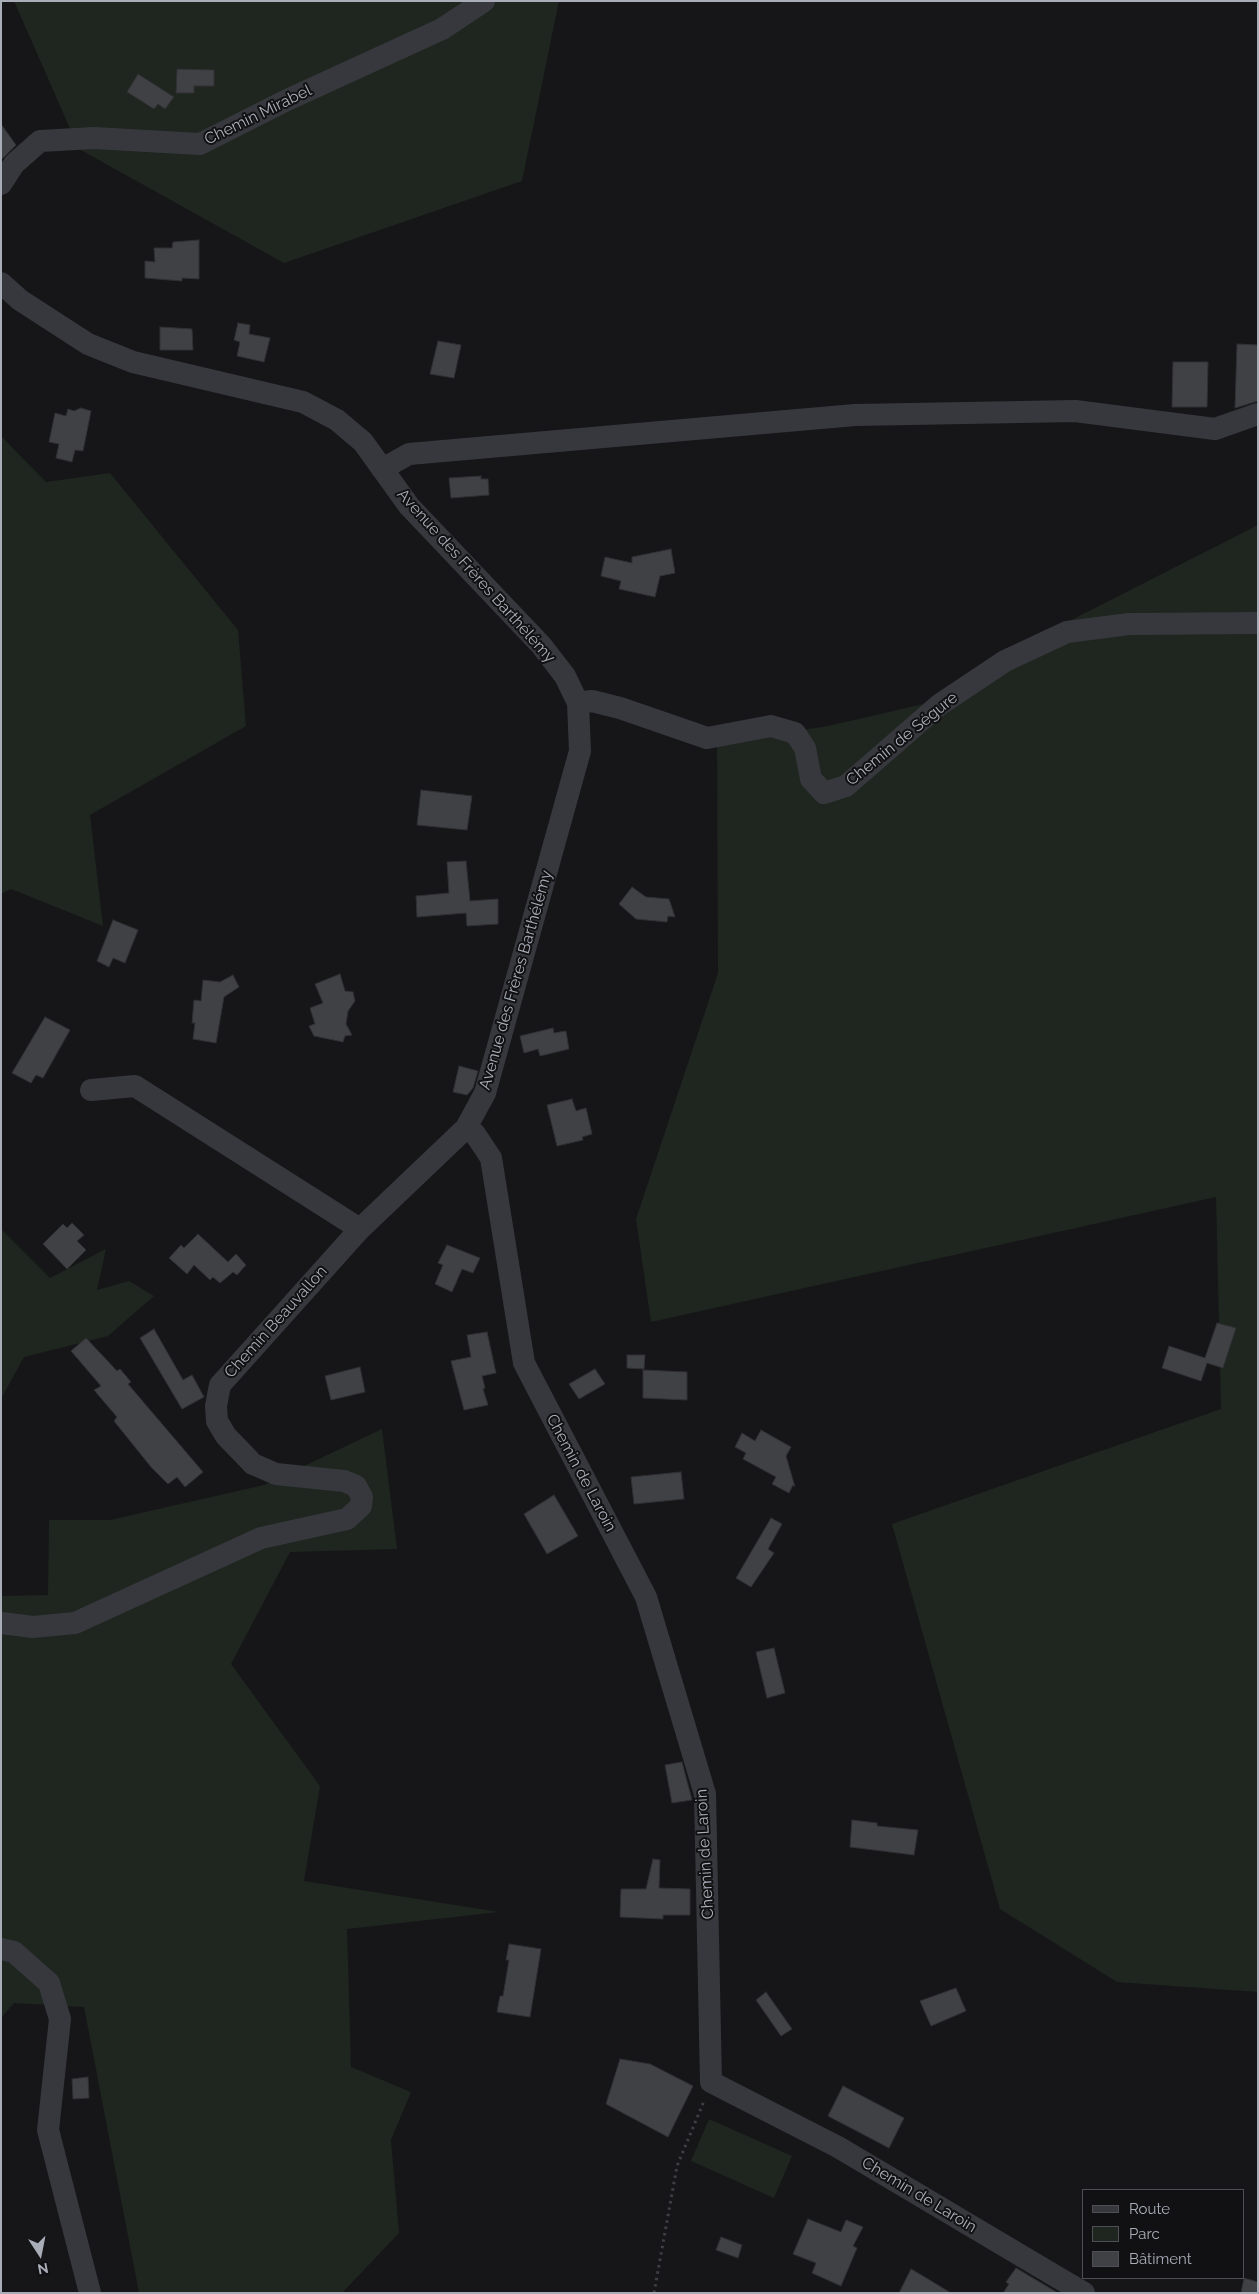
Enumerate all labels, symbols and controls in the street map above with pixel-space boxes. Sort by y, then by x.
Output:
street label: Chemin Mirabel [201,81,315,149]
street label: Avenue des Frères Barthélémy [393,485,559,667]
street label: Chemin de Ségure [842,688,962,790]
street label: Avenue des Frères Barthélémy [475,868,557,1092]
street label: Chemin Beauvallon [221,1262,331,1382]
street label: Chemin de Laroin [542,1411,620,1535]
street label: Chemin de Laroin [692,1788,718,1920]
street label: Chemin de Laroin [858,2153,980,2237]
legend [1082,2189,1244,2279]
text: Route [1129,2200,1170,2218]
text: Parc [1129,2225,1160,2243]
north arrow [15,2229,65,2279]
text: Bâtiment [1129,2250,1192,2268]
text: N [36,2260,50,2278]

